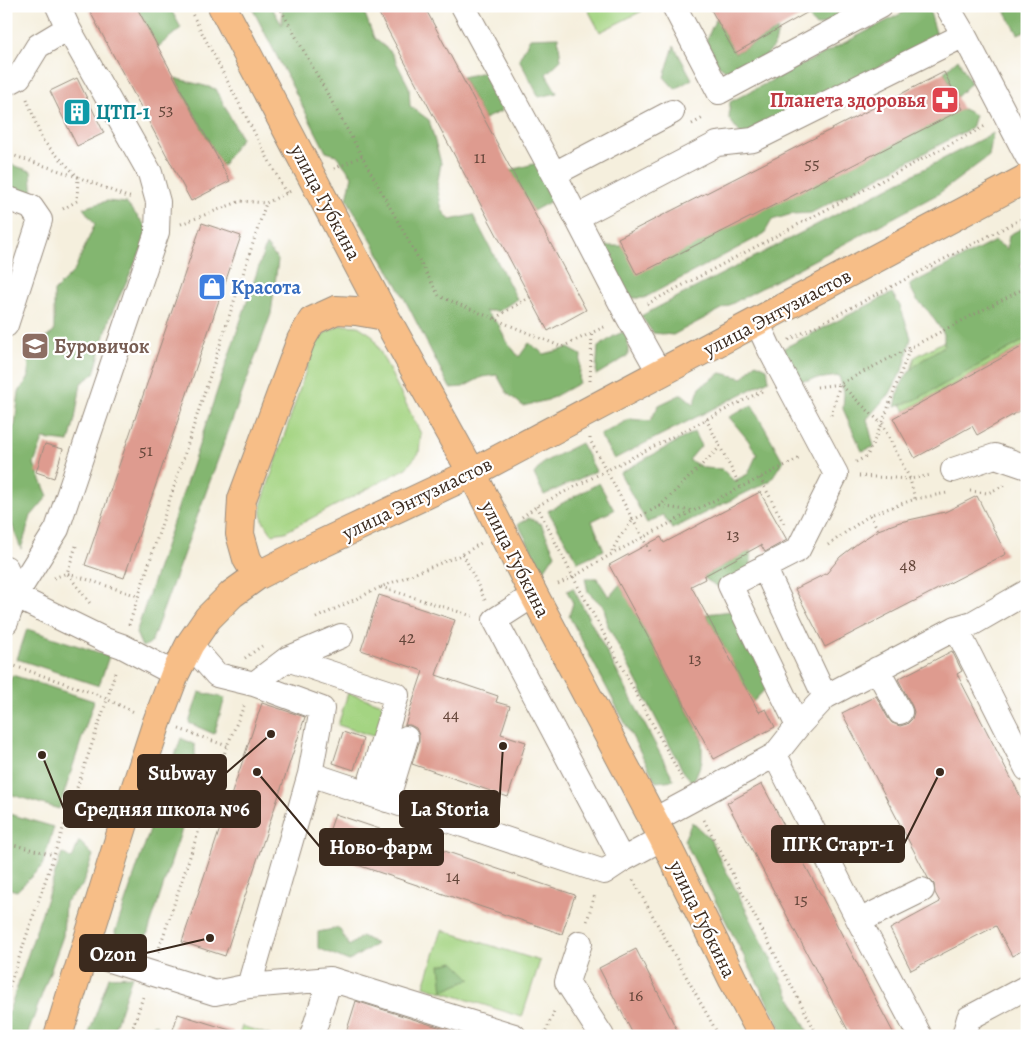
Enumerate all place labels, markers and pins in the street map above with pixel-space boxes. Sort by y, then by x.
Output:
pharmacy icon: Планета здоровья [930,85,960,115]
place label: Планета здоровья [770,87,926,114]
building icon: ЦТП-1 [62,97,92,127]
place label: ЦТП-1 [96,99,150,126]
shop icon: Красота [197,272,227,302]
place label: Красота [231,274,301,301]
school or university icon: Буровичок [20,331,50,361]
place label: Буровичок [54,333,150,360]
callout: Subway [138,755,226,791]
callout: Средняя школа №6 [64,791,260,827]
callout: La Storia [400,791,499,827]
callout: ПГК Старт-1 [772,826,904,862]
callout: Ново-фарм [320,829,443,865]
callout: Ozon [80,935,146,971]

